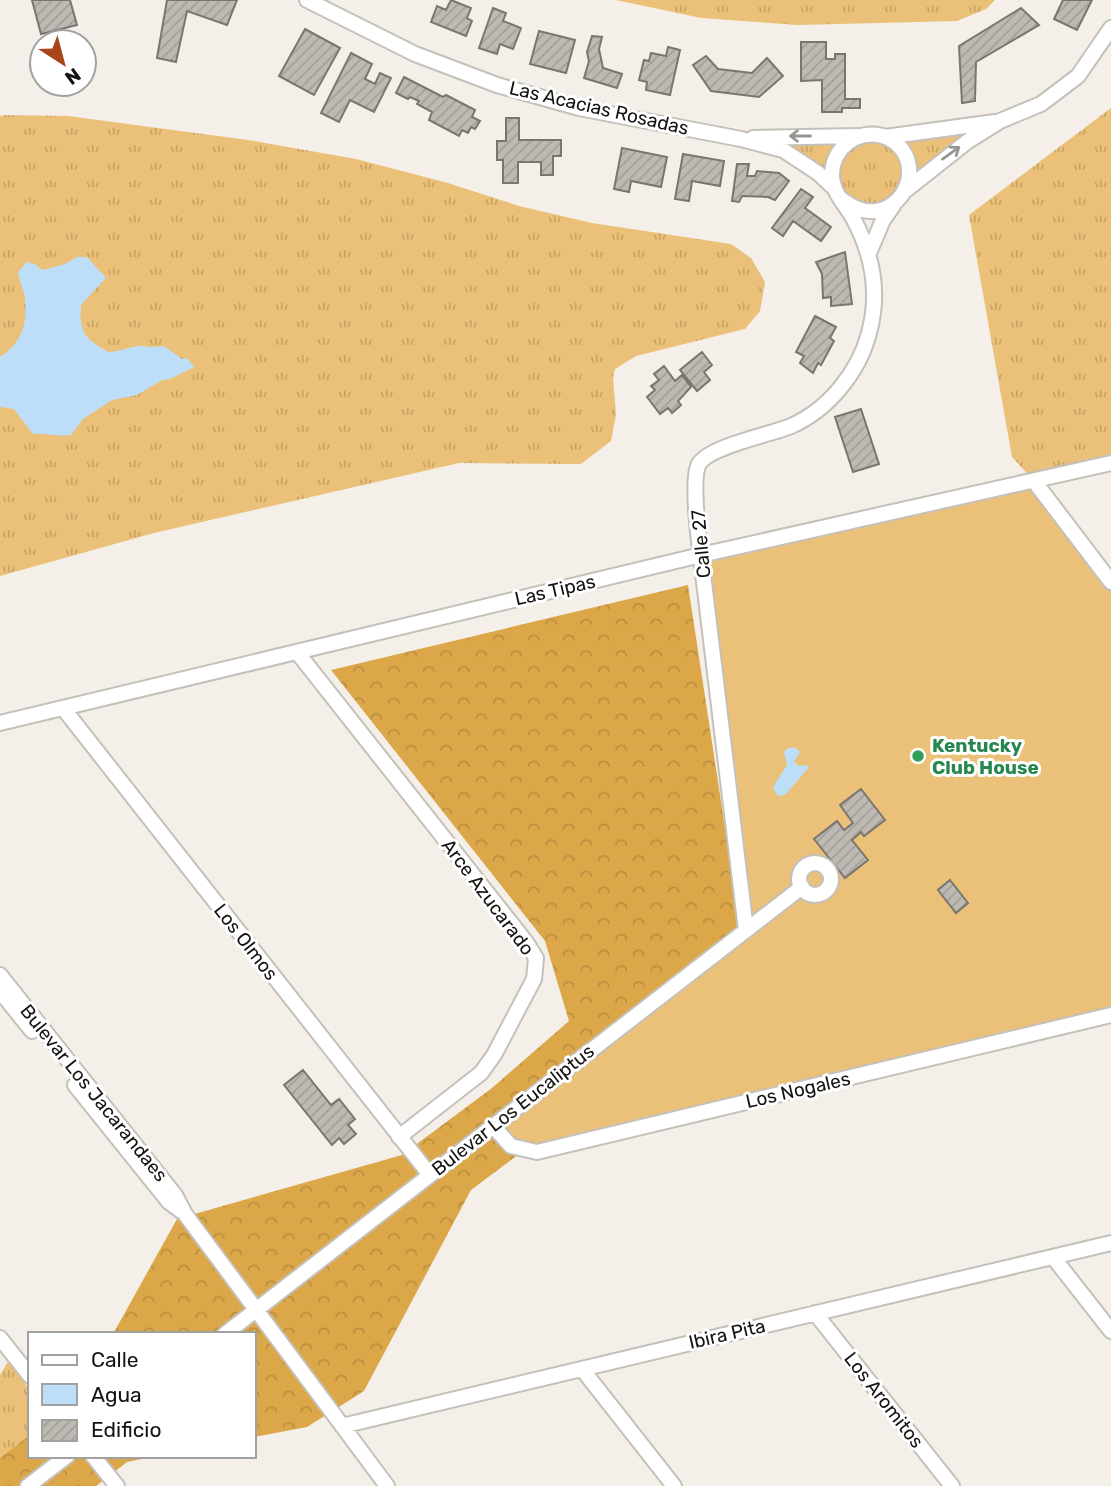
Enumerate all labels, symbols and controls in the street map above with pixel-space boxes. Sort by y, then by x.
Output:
north arrow [28,28,98,98]
text: N [60,63,85,90]
street label: Las Acacias Rosadas [507,76,691,140]
one-way arrow [788,129,811,143]
one-way arrow [941,146,960,161]
street label: Calle 27 [687,509,715,579]
street label: Las Tipas [512,570,598,610]
place label: Kentucky Club House [932,734,1039,779]
marker: Kentucky Club House [910,748,926,764]
street label: Arce Azucarado [437,834,539,960]
street label: Los Olmos [209,899,283,985]
street label: Bulevar Los Jacarandaes [15,1000,173,1186]
street label: Bulevar Los Eucaliptus [427,1039,599,1181]
street label: Los Nogales [743,1067,853,1113]
street label: Ibira Pita [686,1314,768,1354]
legend [28,1332,256,1458]
text: Calle [91,1347,139,1372]
street label: Los Aromitos [839,1347,929,1453]
text: Agua [91,1382,142,1407]
text: Edificio [91,1417,161,1442]

